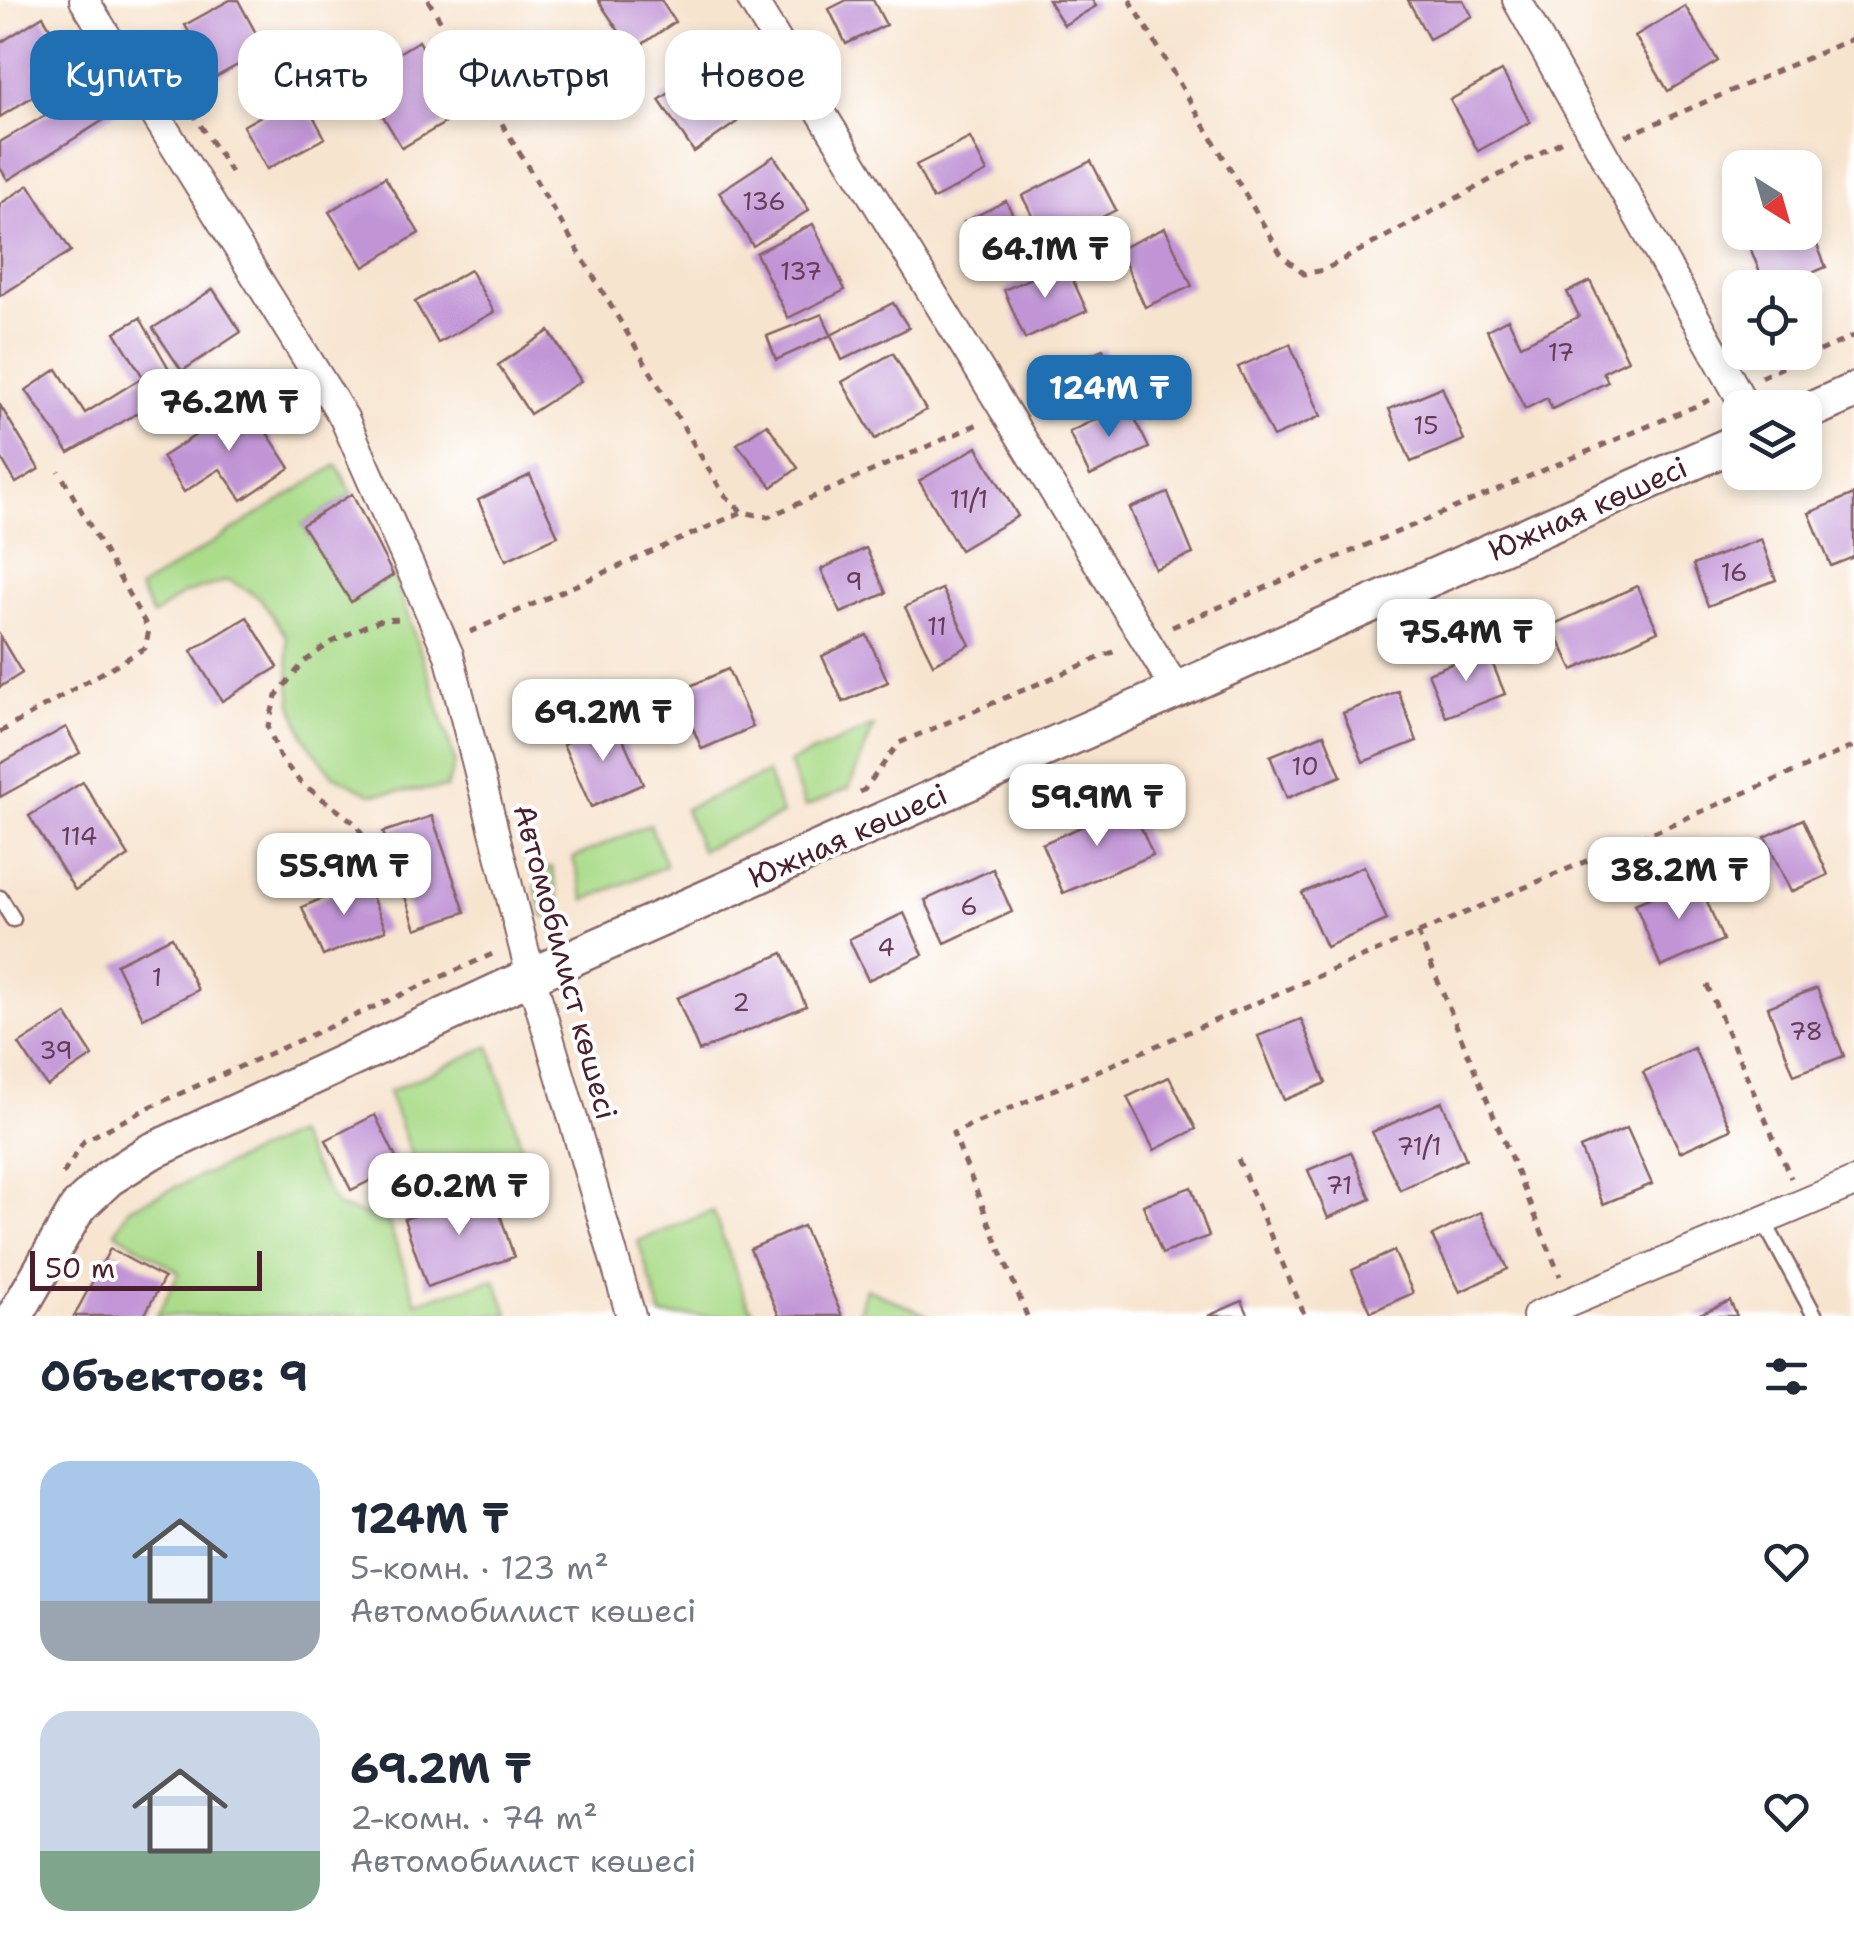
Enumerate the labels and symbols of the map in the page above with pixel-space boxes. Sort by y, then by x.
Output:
north arrow [1722,150,1822,250]
house number: 136 [742,184,786,218]
pin: 64.1M ₸ [953,216,1137,301]
house number: 137 [780,254,822,288]
house number: 17 [1548,335,1574,369]
pin: 124M ₸ [1028,355,1190,440]
pin: 76.2M ₸ [137,369,321,454]
house number: 15 [1413,408,1439,442]
street label: Южная көшесі [1482,446,1694,571]
house number: 11/1 [950,482,988,516]
house number: 16 [1720,555,1748,589]
house number: 9 [845,564,863,598]
pin: 75.4M ₸ [1374,599,1558,684]
house number: 11 [927,609,947,643]
pin: 69.2M ₸ [511,679,695,764]
house number: 10 [1291,749,1319,783]
pin: 59.9M ₸ [1005,764,1189,849]
street label: Южная көшесі [742,773,954,898]
street label: Автомобилист көшесі [504,800,627,1124]
house number: 114 [61,819,97,853]
pin: 55.9M ₸ [252,833,436,918]
pin: 38.2M ₸ [1587,837,1771,922]
house number: 6 [960,889,978,923]
house number: 4 [877,930,895,964]
house number: 1 [152,960,162,994]
house number: 2 [732,985,750,1019]
house number: 78 [1789,1014,1823,1048]
house number: 39 [39,1033,73,1067]
house number: 71/1 [1396,1129,1442,1163]
pin: 60.2M ₸ [367,1153,551,1238]
house number: 71 [1326,1168,1352,1202]
scale bar [30,1246,262,1290]

